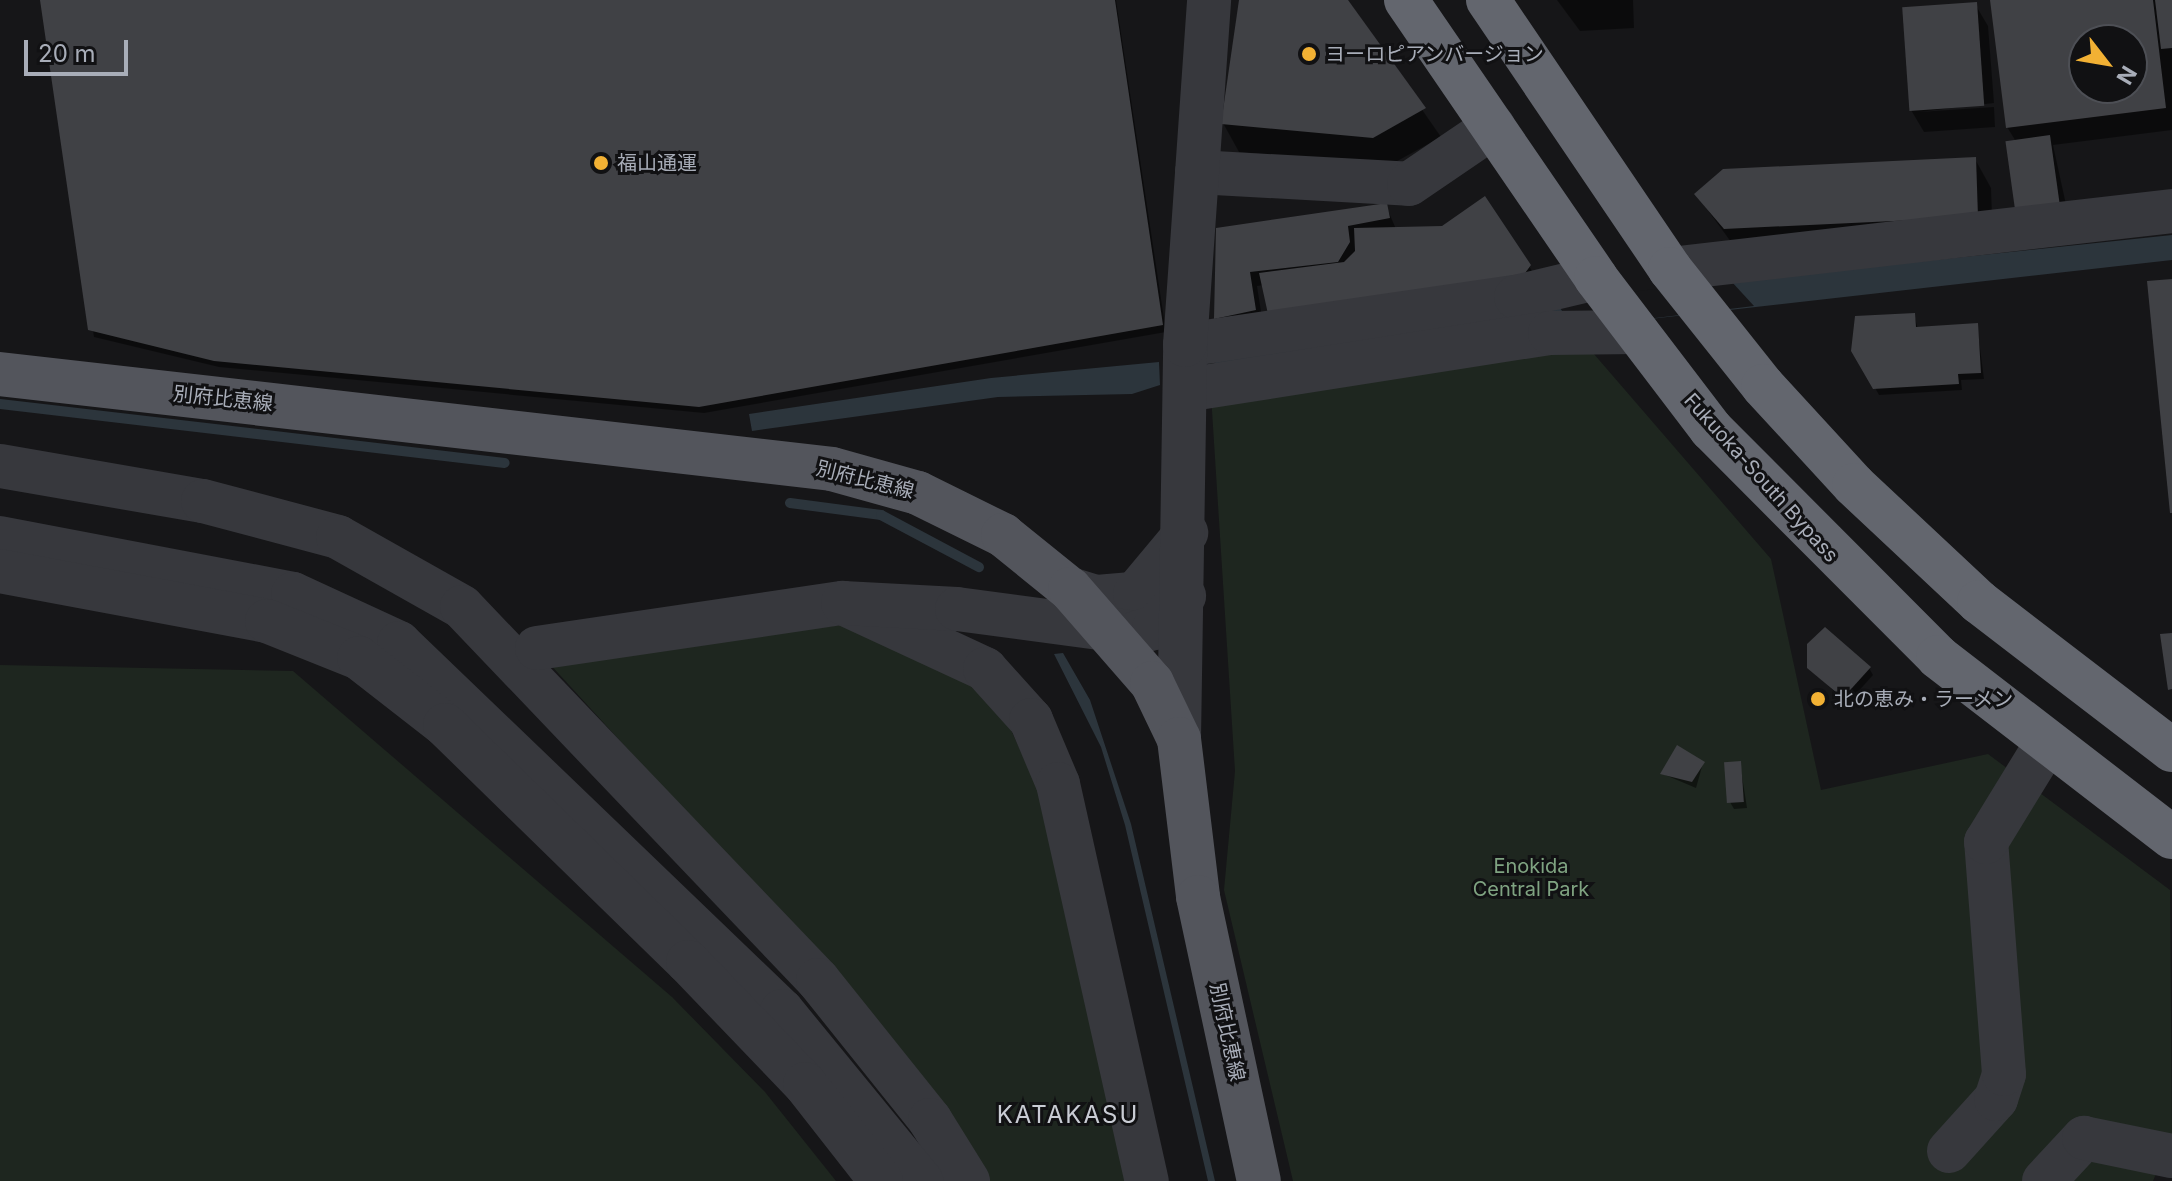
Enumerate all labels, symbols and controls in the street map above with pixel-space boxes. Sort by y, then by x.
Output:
scale bar [28,24,132,74]
north arrow [2068,24,2148,104]
text: 20 m [38,39,96,68]
place label: ヨーロピアンバージョン [1325,42,1545,66]
marker: ヨーロピアンバージョン [1300,45,1318,63]
text: N [2111,61,2142,89]
place label: 福山通運 [617,151,697,175]
marker: 福山通運 [592,154,610,172]
street label: 別府比恵線 [172,382,274,416]
street label: Fukuoka-South Bypass [1679,389,1843,567]
street label: 別府比恵線 [814,456,916,504]
place label: 北の恵み・ラーメン [1834,687,2014,711]
marker: 北の恵み・ラーメン [1809,690,1827,708]
park label: Enokida Central Park [1473,854,1589,901]
street label: 別府比恵線 [1205,981,1249,1083]
district label: KATAKASU [997,1101,1139,1129]

